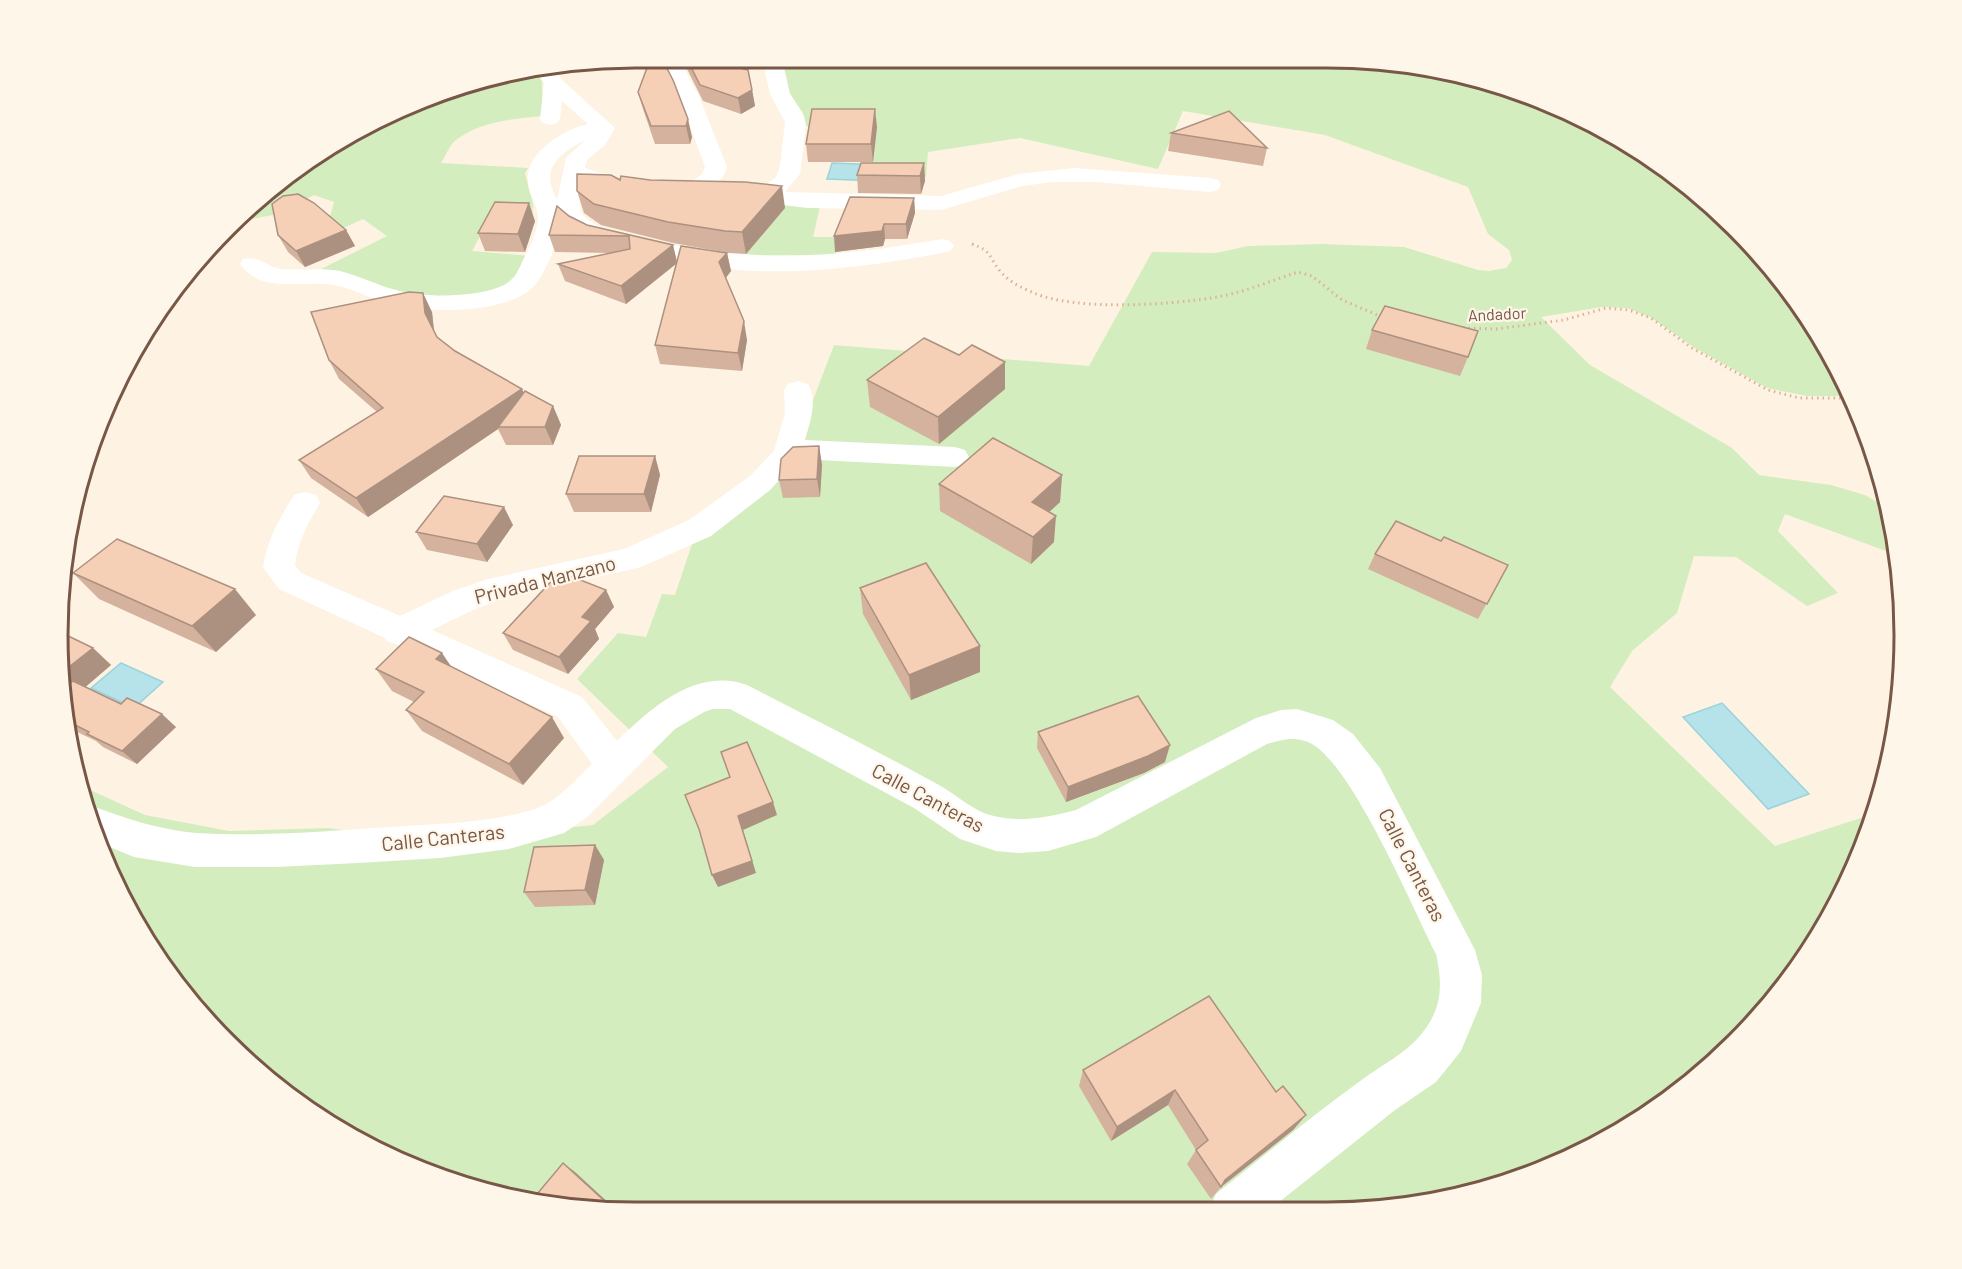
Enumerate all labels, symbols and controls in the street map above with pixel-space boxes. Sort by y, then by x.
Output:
street label: Andador [1467,302,1527,325]
street label: Privada Manzano [472,550,618,608]
street label: Calle Canteras [868,757,989,837]
street label: Calle Canteras [1374,804,1452,925]
street label: Calle Canteras [380,819,506,855]

